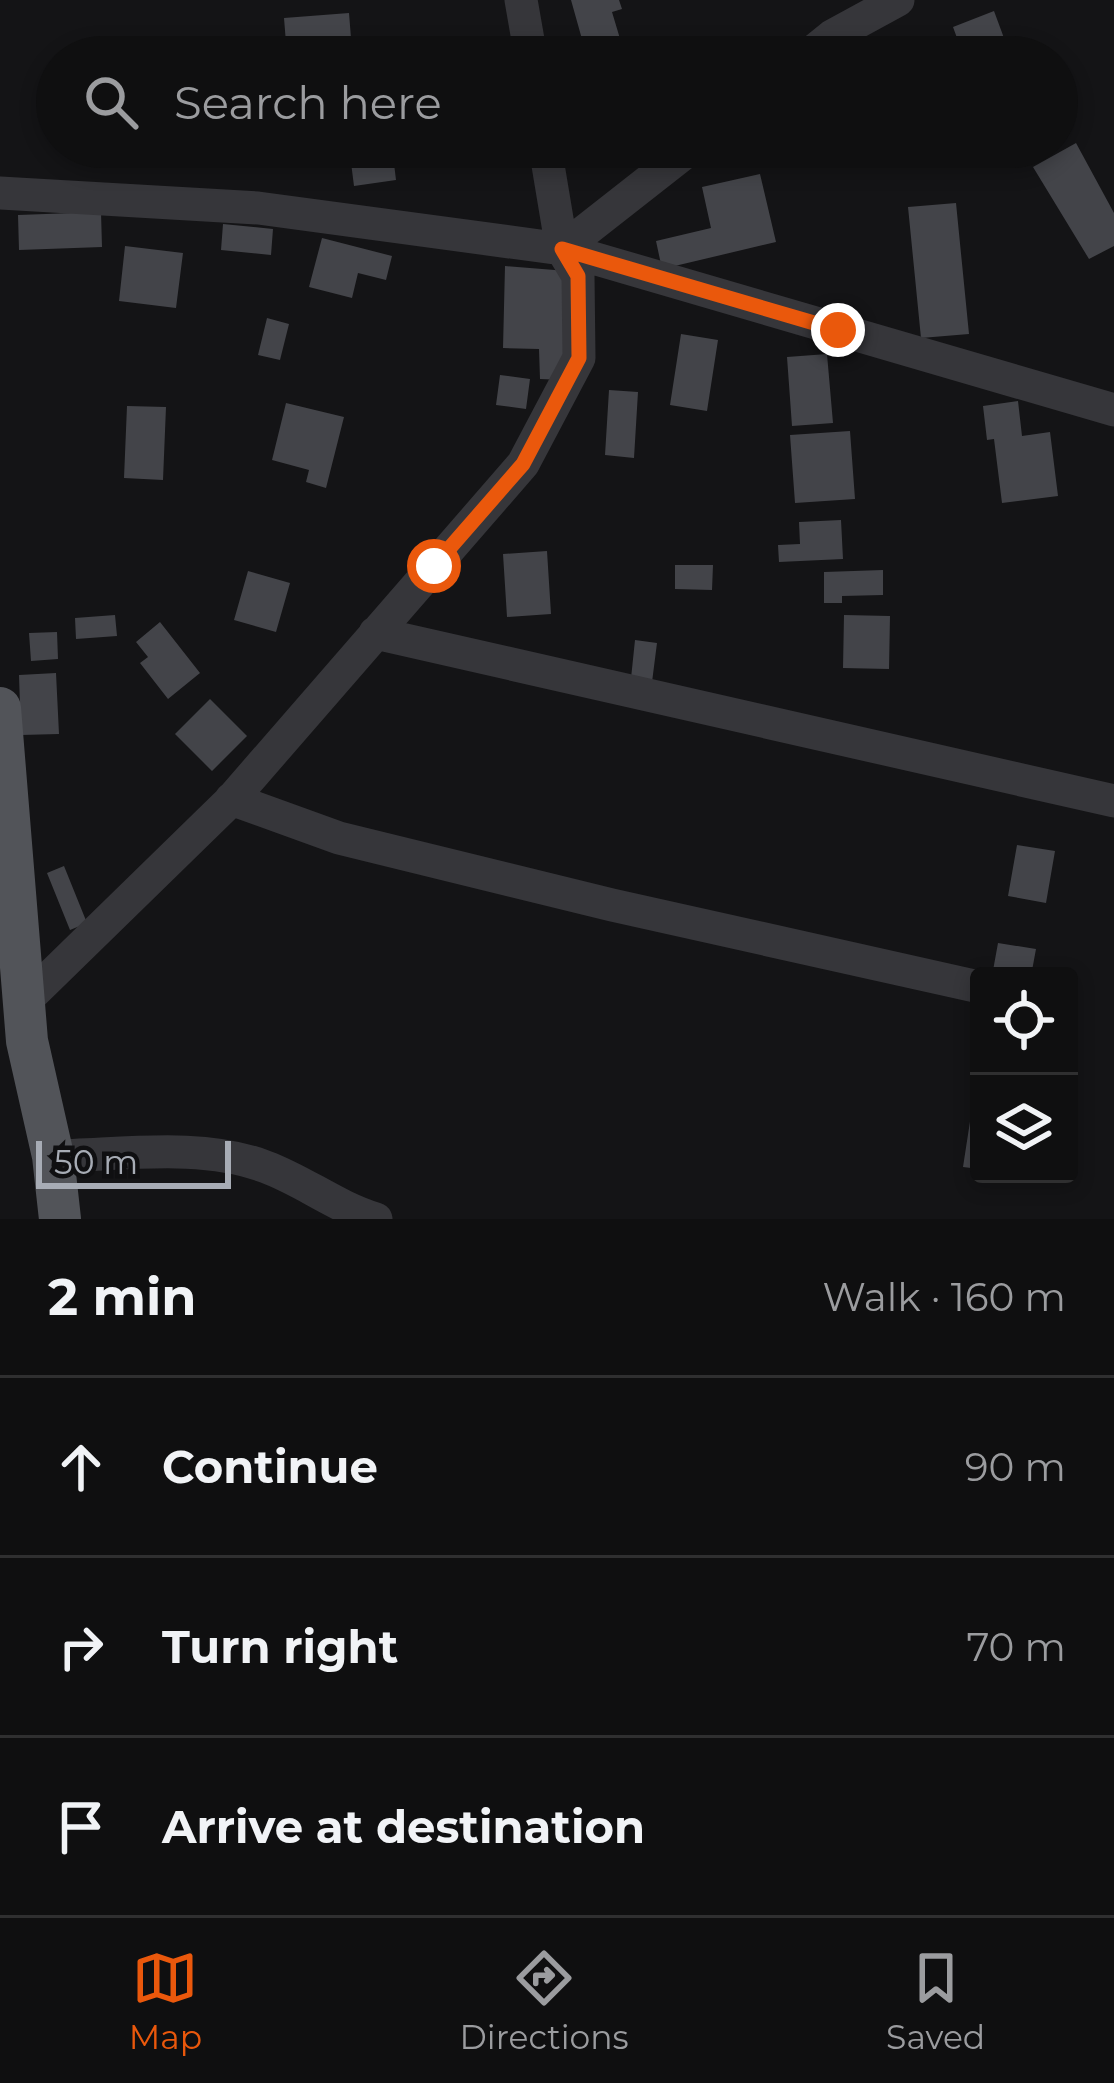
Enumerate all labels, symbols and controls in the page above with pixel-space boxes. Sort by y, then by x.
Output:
search box [36,36,1078,168]
icon: search [78,69,144,135]
text: Search here [174,75,442,130]
route end [811,303,865,357]
route start [407,539,461,593]
map controls [970,967,1078,1183]
button: locate [970,967,1078,1075]
button: layers [970,1075,1078,1183]
scale bar [36,1135,231,1188]
text: 50 m [54,1142,138,1182]
text: 2 min [48,1266,197,1328]
text: Walk · 160 m [822,1273,1066,1321]
icon: ahead [48,1434,114,1500]
text: Continue [162,1439,378,1494]
text: 90 m [965,1443,1066,1491]
icon: right [48,1614,114,1680]
text: Turn right [162,1619,398,1674]
text: 70 m [966,1623,1066,1671]
icon: arrive [48,1794,114,1860]
text: Arrive at destination [162,1799,645,1854]
tab: Map [129,1945,202,2057]
tab: Directions [460,1945,629,2057]
tab: Saved [886,1945,985,2057]

